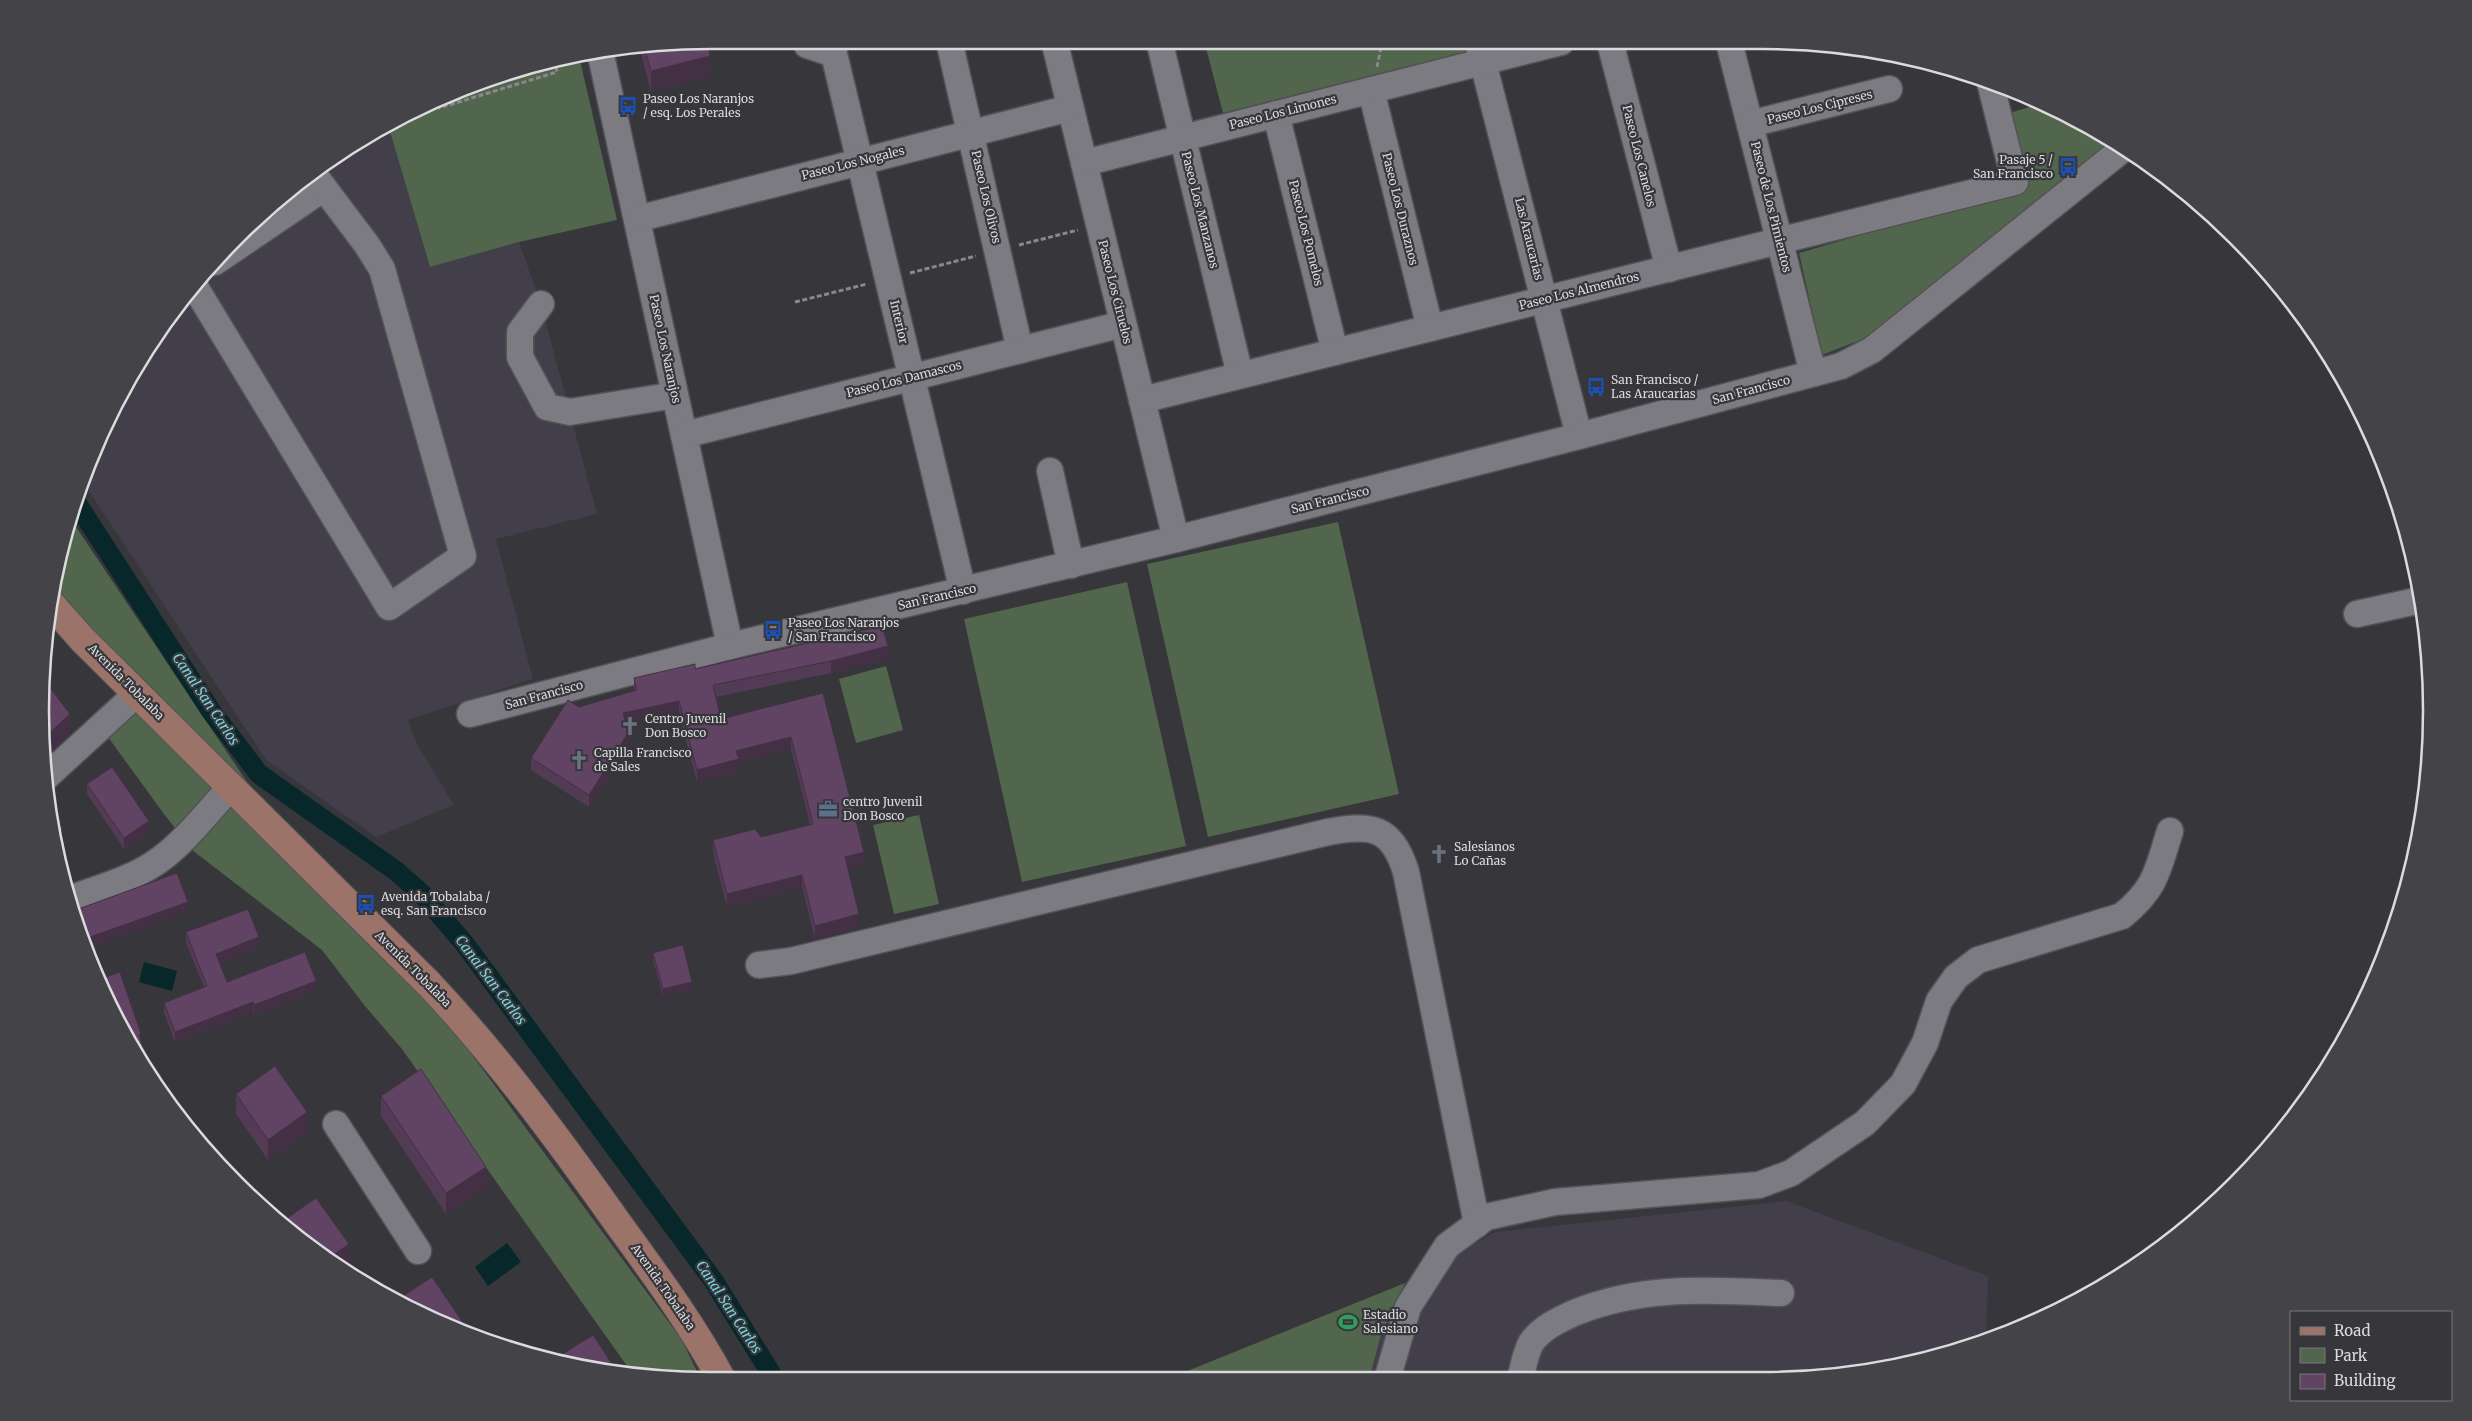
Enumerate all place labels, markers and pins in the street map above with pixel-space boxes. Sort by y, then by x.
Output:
place label: Paseo Los Naranjos / esq. Los Perales [643,91,754,120]
bus stop icon: Paseo Los Naranjos / esq. Los Perales [617,95,639,117]
place label: Pasaje 5 / San Francisco [1973,152,2053,181]
bus stop icon: Pasaje 5 / San Francisco [2057,156,2079,178]
place label: San Francisco / Las Araucarias [1611,372,1699,401]
bus stop icon: San Francisco / Las Araucarias [1585,376,1607,398]
place label: Paseo Los Naranjos / San Francisco [788,615,899,644]
bus stop icon: Paseo Los Naranjos / San Francisco [762,619,784,641]
place label: Centro Juvenil Don Bosco [645,711,727,740]
church icon: Centro Juvenil Don Bosco [619,715,641,737]
place label: Capilla Francisco de Sales [594,745,692,774]
church icon: Capilla Francisco de Sales [568,749,590,771]
place label: centro Juvenil Don Bosco [843,794,923,823]
office icon: centro Juvenil Don Bosco [817,798,839,820]
place label: Salesianos Lo Cañas [1454,839,1515,868]
church icon: Salesianos Lo Cañas [1428,843,1450,865]
place label: Avenida Tobalaba / esq. San Francisco [380,889,491,918]
bus stop icon: Avenida Tobalaba / esq. San Francisco [355,893,377,915]
place label: Estadio Salesiano [1363,1307,1418,1336]
sports icon: Estadio Salesiano [1337,1311,1359,1333]

